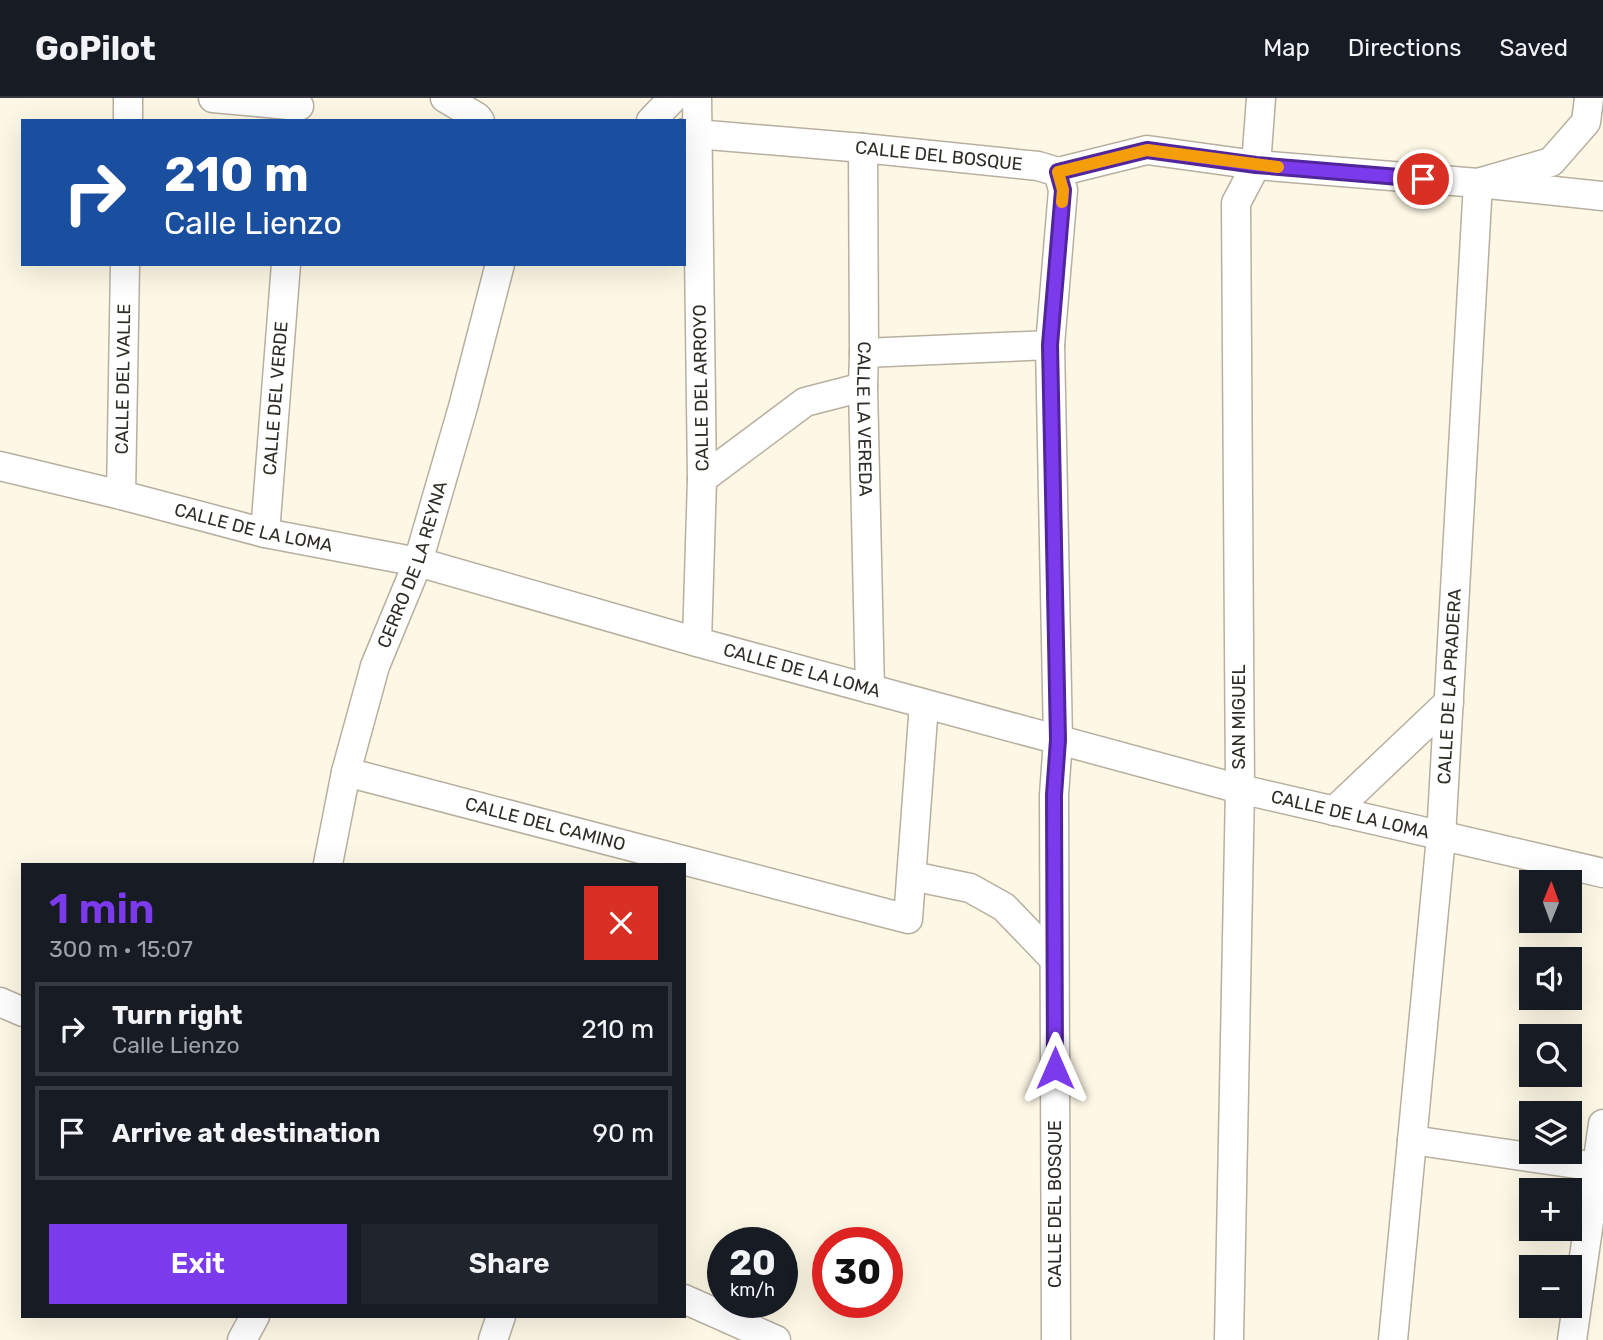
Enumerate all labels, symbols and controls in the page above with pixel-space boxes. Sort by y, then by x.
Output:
text: GoPilot [35,29,156,68]
text: Map [1263,34,1310,62]
text: Directions [1348,34,1461,62]
text: Saved [1499,34,1568,62]
street label: CALLE DEL BOSQUE [854,136,1024,175]
text: 210 m [164,145,309,203]
icon: right [49,147,140,238]
pin [1393,149,1453,209]
icon: arrive [1404,160,1442,198]
text: Calle Lienzo [164,204,342,242]
street label: CALLE DEL VALLE [111,304,135,455]
street label: CALLE DEL ARROYO [689,304,713,472]
street label: CALLE DEL VERDE [259,321,292,476]
street label: CALLE LA VEREDA [852,341,877,497]
street label: CERRO DE LA REYNA [373,478,452,651]
street label: CALLE DE LA LOMA [172,499,334,557]
street label: CALLE DE LA PRADERA [1433,588,1466,785]
street label: CALLE DE LA LOMA [721,639,883,702]
street label: SAN MIGUEL [1228,664,1250,770]
street label: CALLE DE LA LOMA [1269,786,1432,843]
street label: CALLE DEL CAMINO [463,793,628,856]
north arrow [1519,870,1582,933]
map controls [1519,870,1582,1318]
text: 1 min [49,884,155,934]
button: close [584,886,658,960]
text: 300 m · 15:07 [49,935,193,963]
button: sound [1519,947,1582,1010]
text: Turn right [112,1000,242,1031]
icon: right [53,1010,91,1048]
text: 210 m [582,1014,654,1045]
button: search [1519,1024,1582,1087]
text: Calle Lienzo [112,1031,240,1059]
position arrow [1018,1031,1092,1105]
button: layers [1519,1101,1582,1164]
icon: arrive [53,1114,91,1152]
text: Arrive at destination [112,1118,380,1149]
text: 90 m [593,1118,654,1149]
street label: CALLE DEL BOSQUE [1044,1120,1066,1288]
button: + [1519,1178,1582,1241]
button: Exit [49,1224,347,1304]
button: Share [361,1224,658,1304]
speed limit sign: 30 [812,1227,903,1318]
text: 20 [729,1242,776,1284]
button: − [1519,1255,1582,1318]
text: km/h [730,1279,775,1301]

